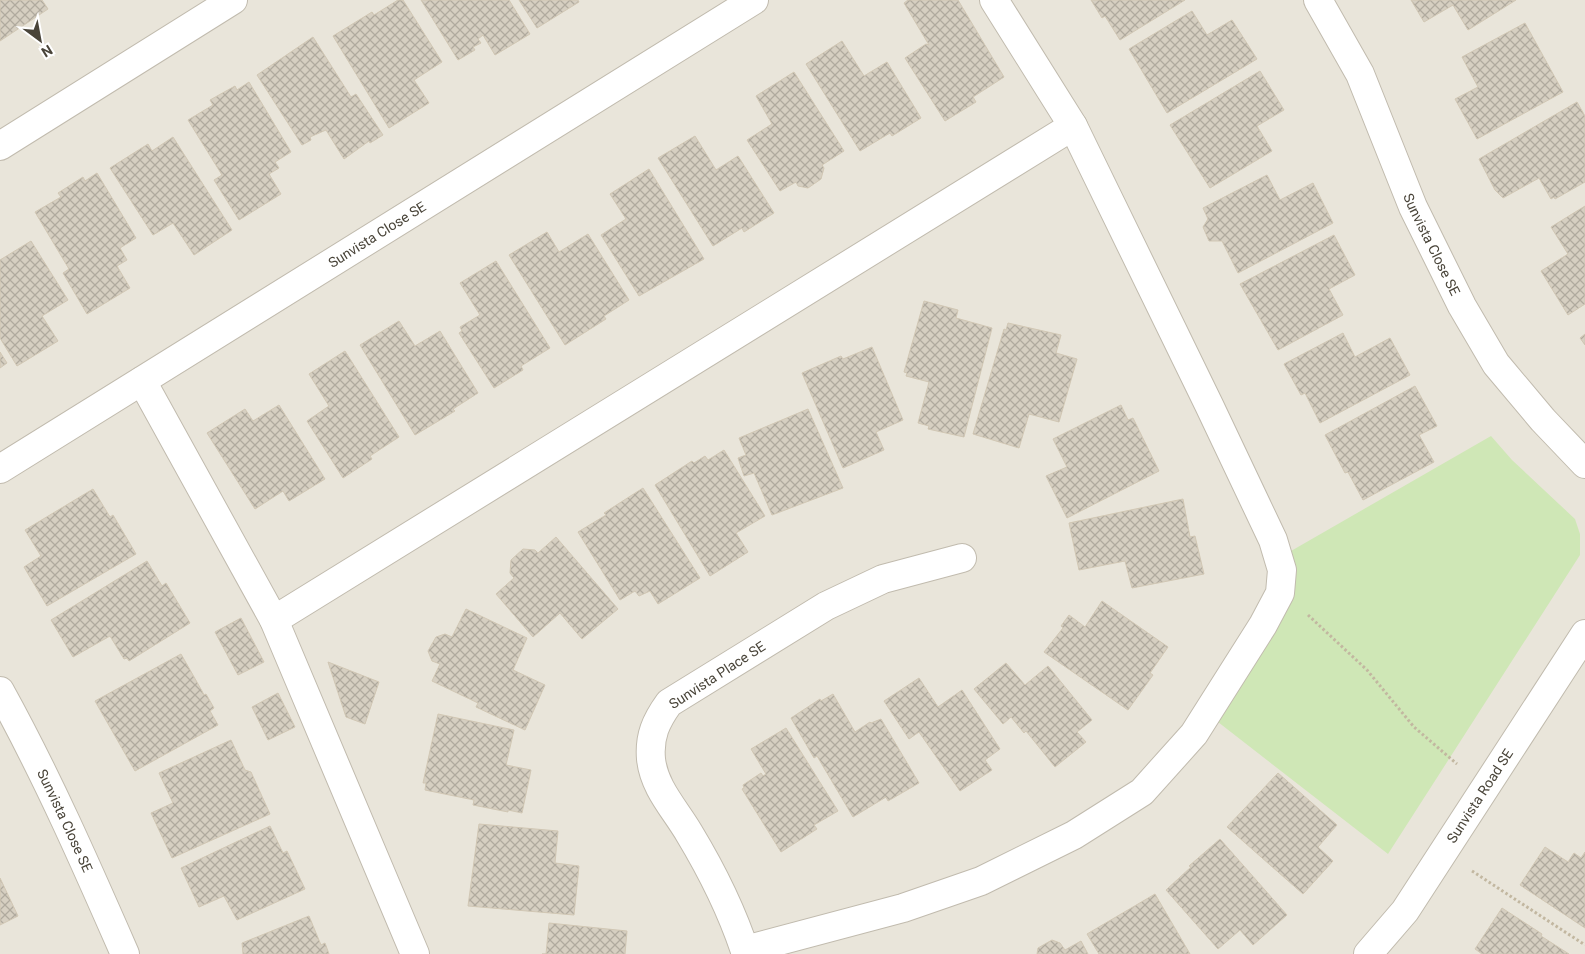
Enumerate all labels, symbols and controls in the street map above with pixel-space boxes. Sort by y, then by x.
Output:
north arrow [15,15,65,65]
text: N [38,42,55,60]
street label: Sunvista Close SE [1400,191,1464,298]
street label: Sunvista Close SE [325,198,429,271]
street label: Sunvista Place SE [666,638,768,712]
street label: Sunvista Road SE [1443,746,1516,846]
street label: Sunvista Close SE [34,766,96,875]

